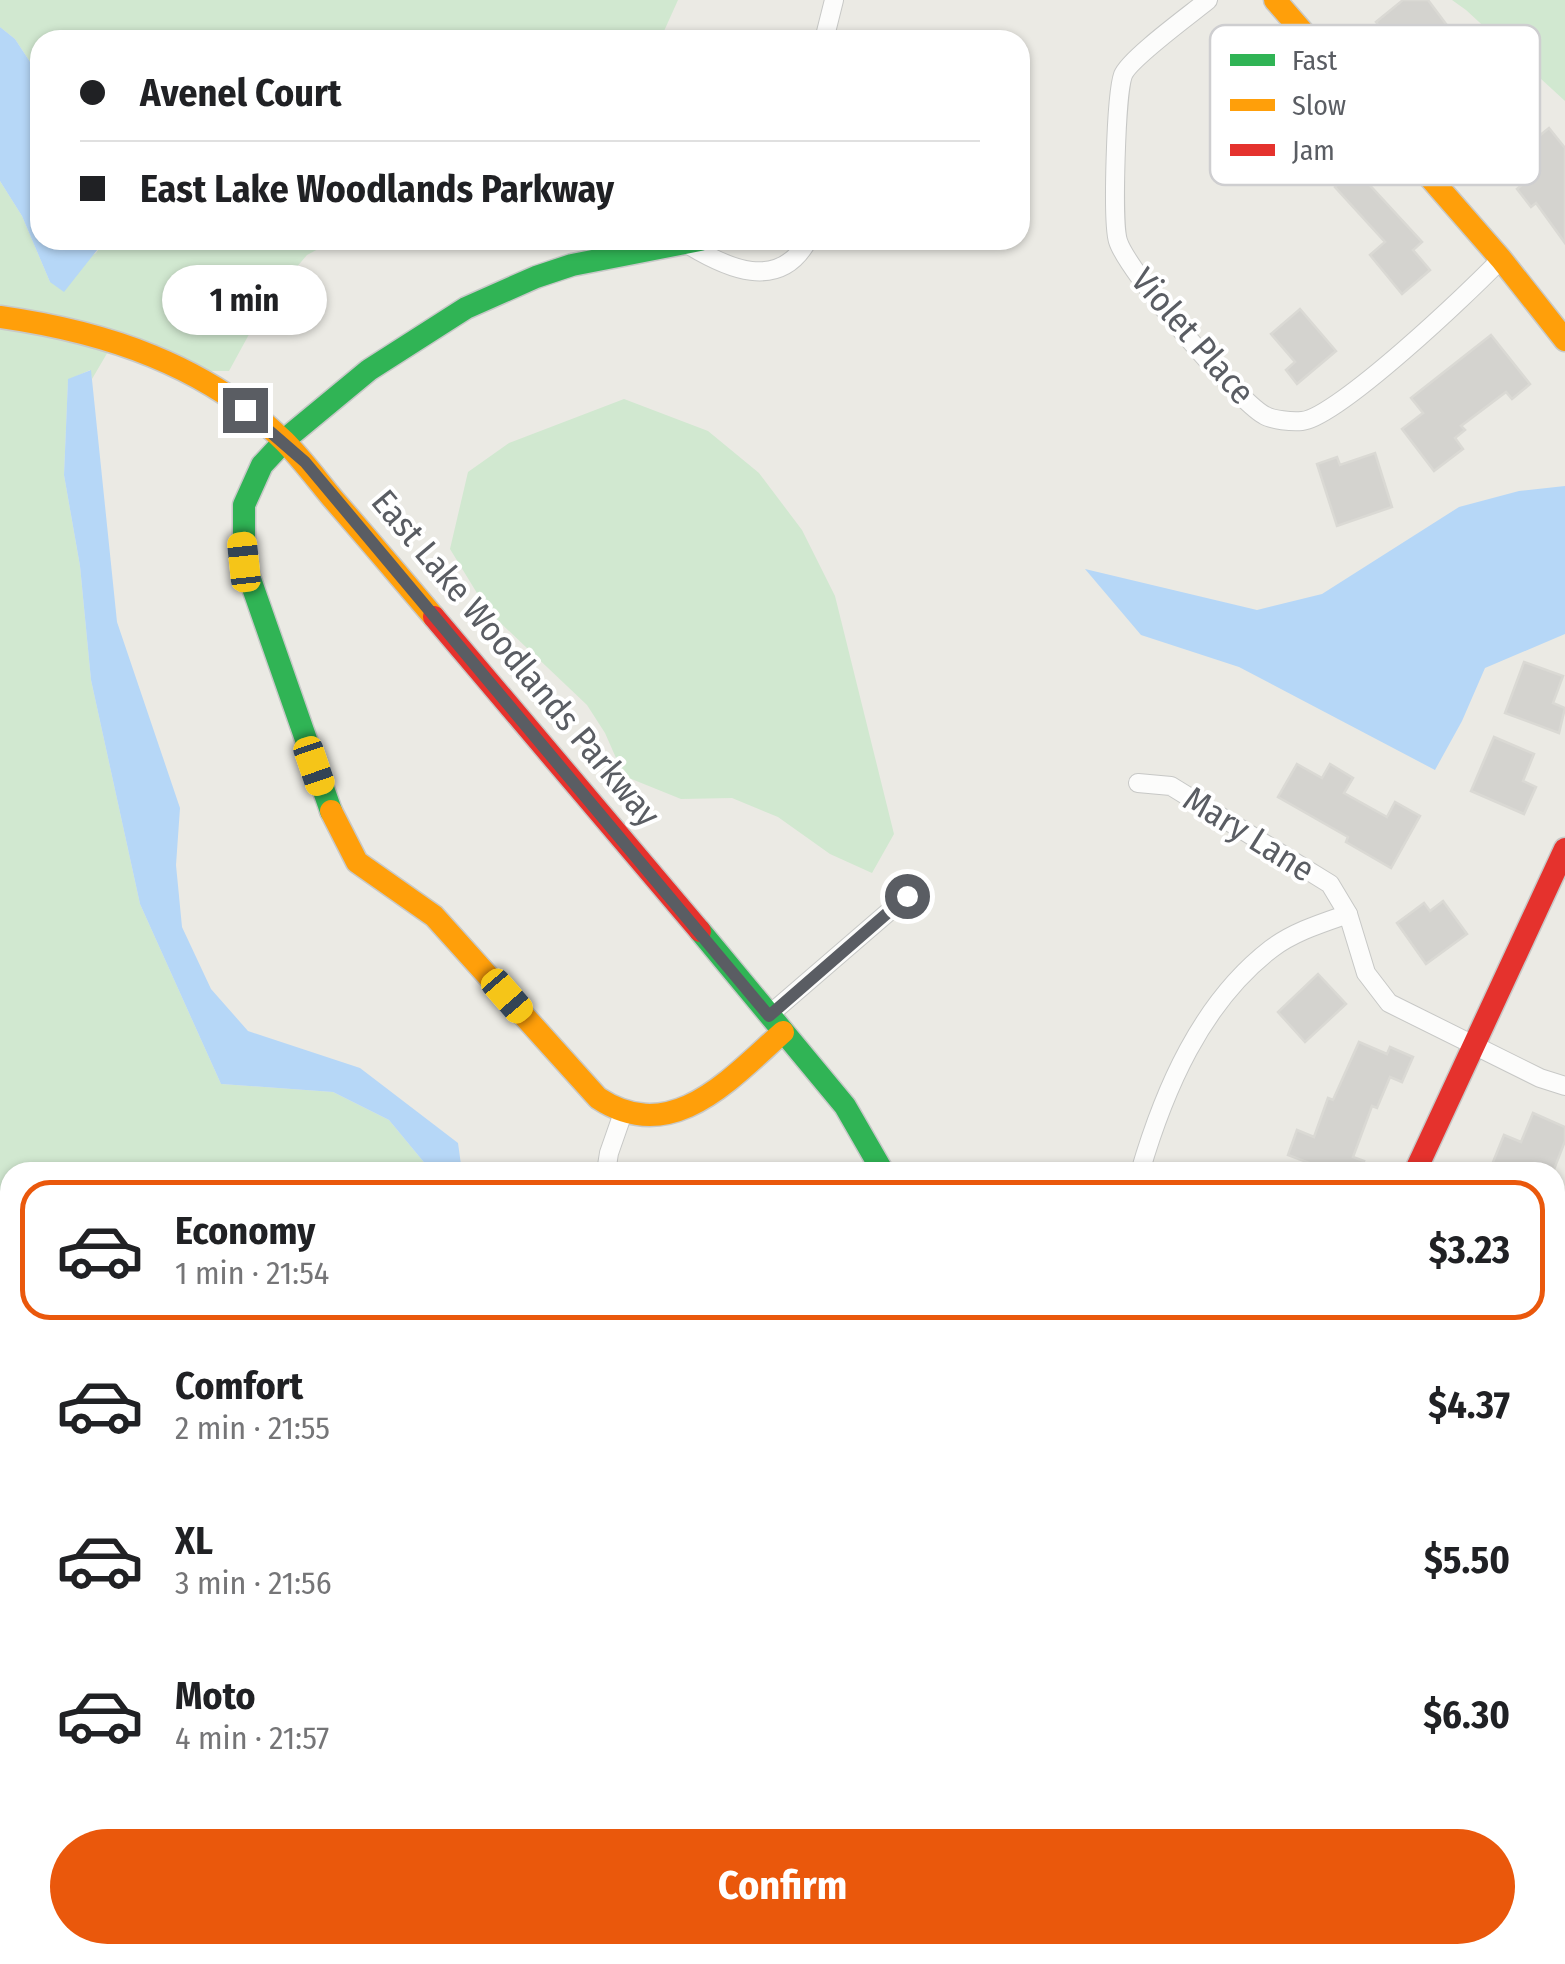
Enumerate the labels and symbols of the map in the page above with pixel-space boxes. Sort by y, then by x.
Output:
legend [1210,25,1540,185]
text: Fast [1292,44,1338,77]
text: Slow [1292,89,1346,122]
text: Jam [1292,134,1335,167]
street label: Violet Place [1122,259,1264,413]
callout: 1 min [162,265,328,335]
route end [223,388,268,433]
street label: East Lake Woodlands Parkway [363,481,669,835]
car [226,531,262,593]
car [290,733,338,799]
street label: Mary Lane [1176,777,1322,891]
route start [885,874,930,919]
car [476,964,538,1028]

